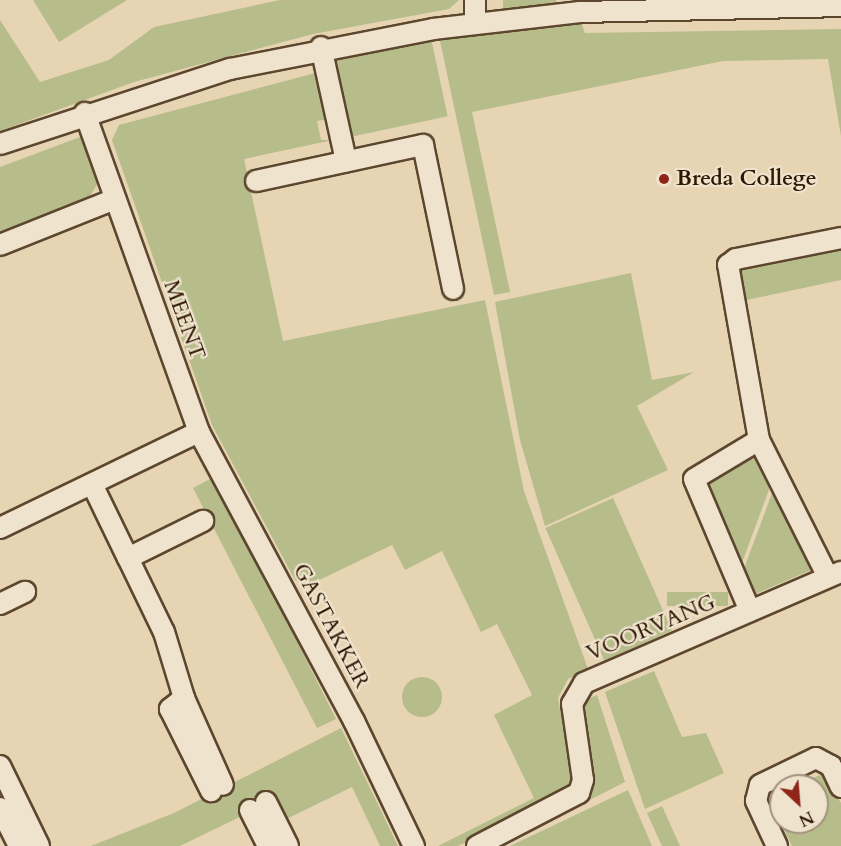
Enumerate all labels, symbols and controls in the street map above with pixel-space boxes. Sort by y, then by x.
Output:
place label: Breda College [676,166,817,192]
marker: Breda College [657,172,671,186]
street label: MEENT [157,277,211,363]
street label: GASTAKKER [287,559,375,693]
street label: VOORVANG [583,589,719,667]
north arrow [769,774,829,834]
text: N [795,805,817,831]

